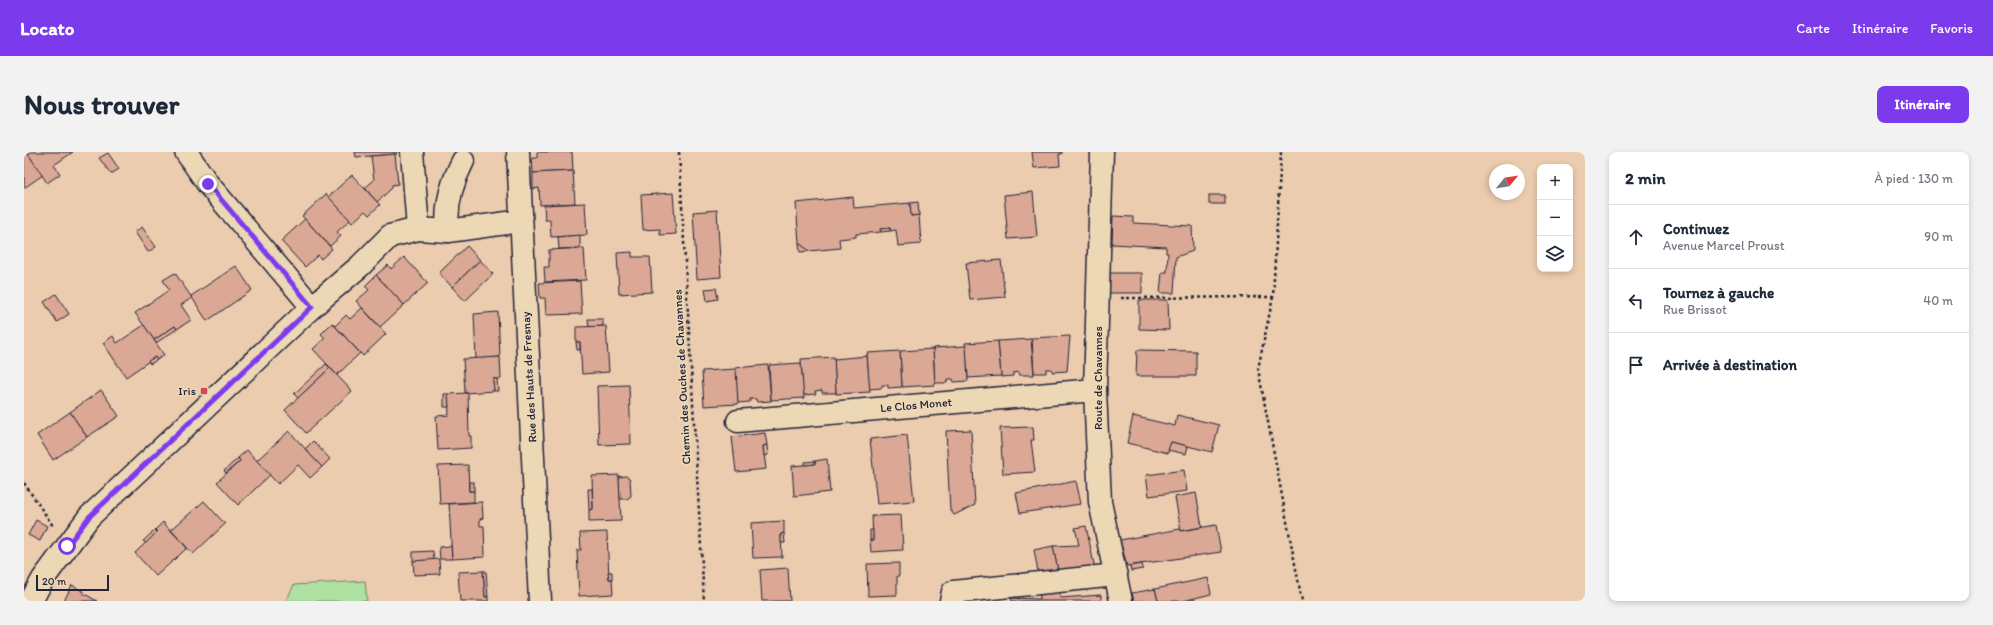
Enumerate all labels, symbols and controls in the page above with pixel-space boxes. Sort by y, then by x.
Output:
text: Locato [20,17,74,40]
text: Carte [1796,20,1830,37]
text: Itinéraire [1852,20,1908,37]
text: Favoris [1930,20,1973,37]
button: Itinéraire [1877,86,1969,123]
text: Nous trouver [24,87,179,121]
north arrow [1489,164,1525,200]
map controls [1537,164,1573,272]
button: + [1537,164,1573,200]
text: 2 min [1625,168,1665,188]
text: À pied · 130 m [1874,171,1953,186]
route end [199,175,217,193]
button: − [1537,200,1573,236]
text: Continuez [1663,220,1729,238]
icon: ahead [1625,226,1647,248]
text: 90 m [1924,229,1953,244]
button: layers [1537,236,1573,272]
text: Avenue Marcel Proust [1663,238,1785,253]
text: Tournez à gauche [1663,284,1774,302]
street label: Chemin des Ouches de Chavannes [670,289,694,465]
icon: left [1625,290,1647,312]
text: 40 m [1923,293,1953,308]
text: Rue Brissot [1663,302,1727,317]
street label: Rue des Hauts de Fresnay [519,311,539,443]
street label: Route de Chavannes [1091,326,1105,430]
icon: arrive [1625,354,1647,376]
text: Arrivée à destination [1663,356,1797,374]
place label: Iris [178,384,196,398]
marker: Iris [199,386,209,396]
street label: Le Clos Monet [879,395,953,415]
route start [58,537,76,555]
scale bar [36,573,109,592]
text: 20 m [42,575,66,588]

